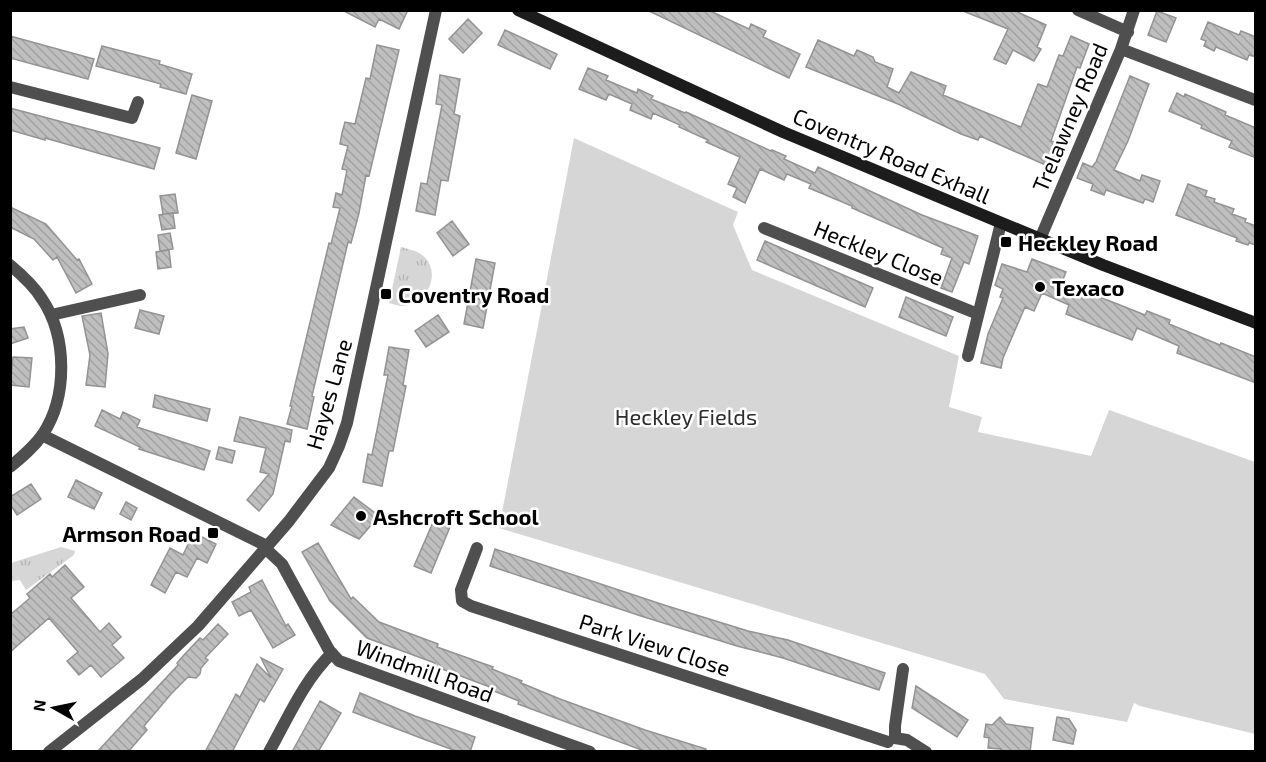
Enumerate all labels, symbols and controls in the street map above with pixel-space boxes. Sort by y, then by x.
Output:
street label: Trelawney Road [1026,39,1112,195]
street label: Coventry Road Exhall [789,102,995,209]
street label: Heckley Close [810,214,948,290]
place label: Heckley Road [1018,229,1158,256]
marker: Heckley Road [999,235,1013,249]
place label: Texaco [1052,274,1124,300]
marker: Texaco [1033,280,1047,294]
place label: Coventry Road [398,281,550,308]
marker: Coventry Road [379,287,393,301]
street label: Hayes Lane [300,336,356,452]
park label: Heckley Fields [615,403,757,429]
place label: Ashcroft School [373,503,540,529]
marker: Ashcroft School [354,509,368,523]
place label: Armson Road [62,520,201,546]
marker: Armson Road [206,526,220,540]
street label: Park View Close [576,607,734,681]
street label: Windmill Road [353,633,497,707]
north arrow [24,678,84,738]
text: N [28,698,49,713]

